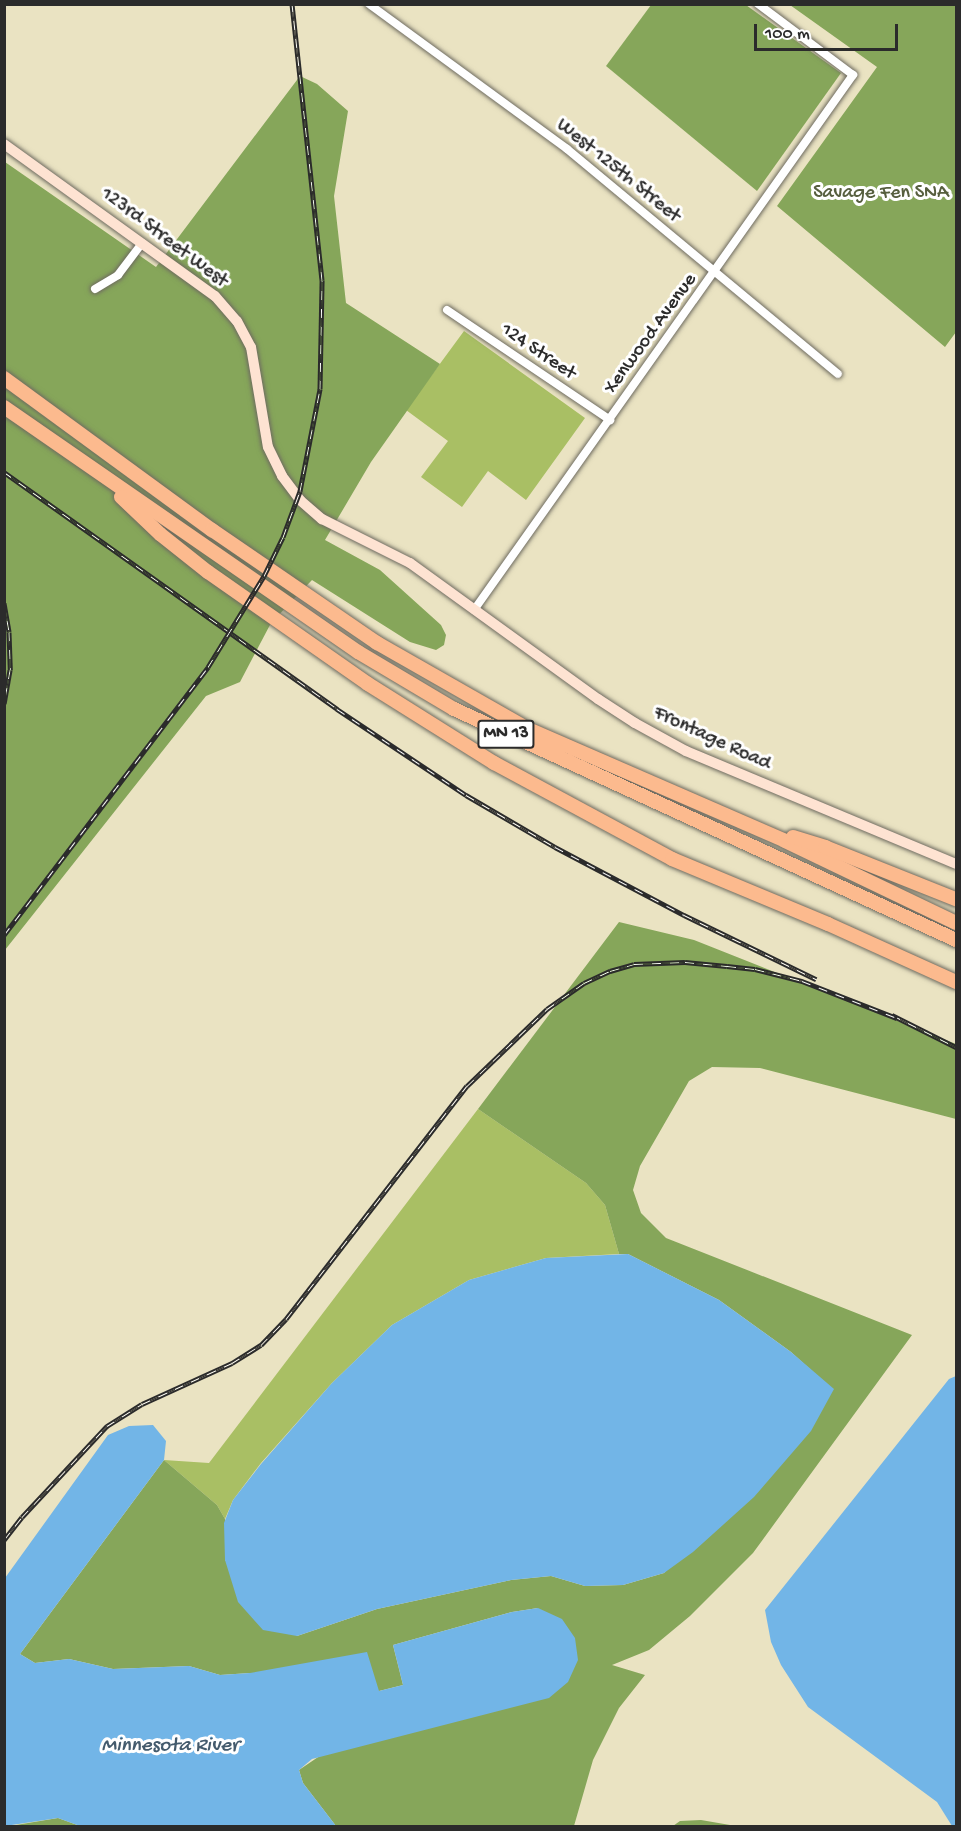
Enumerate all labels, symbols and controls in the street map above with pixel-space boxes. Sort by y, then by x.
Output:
scale bar [757,12,901,50]
text: 100 m [765,24,810,45]
street label: West 125th Street [551,114,685,228]
park label: Savage Fen SNA [813,181,949,205]
street label: 123rd Street West [96,182,232,294]
street label: Xenwood Avenue [599,269,703,399]
street label: 124 Street [496,318,580,386]
street label: Frontage Road [650,701,774,777]
road number: MN 13 [476,719,536,749]
water label: Minnesota River [102,1734,238,1760]

